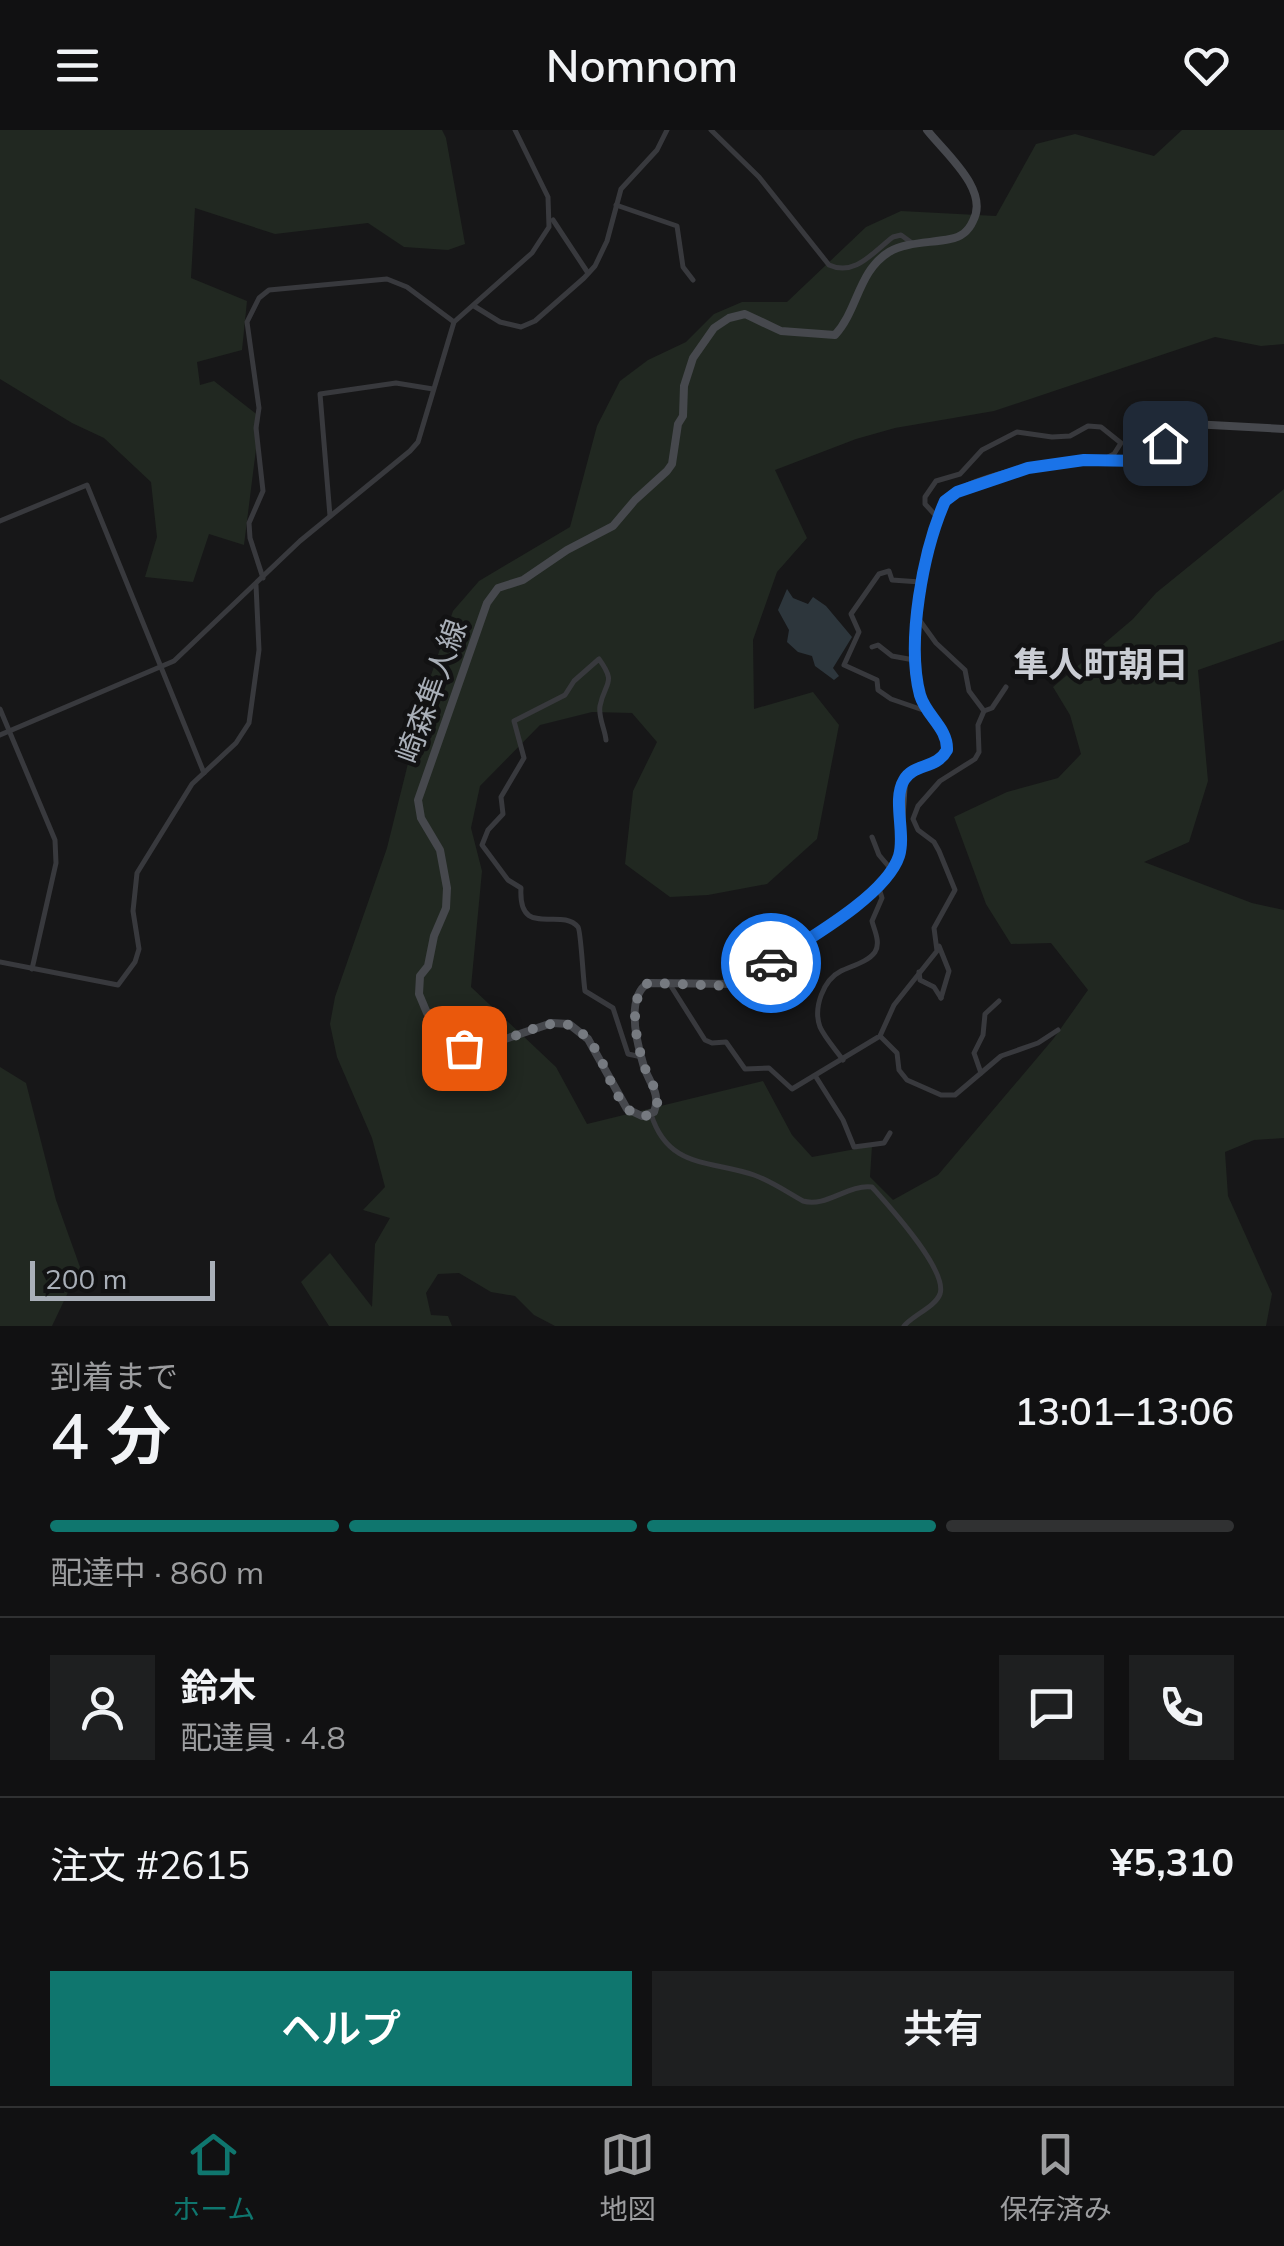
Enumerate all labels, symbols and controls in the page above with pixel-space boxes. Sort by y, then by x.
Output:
text: Nomnom [546,37,738,93]
icon: menu [50,38,105,93]
icon: heart [1179,38,1234,93]
pin [1123,401,1208,486]
icon: home [1138,416,1193,471]
street label: 崎森隼人線 [387,614,475,768]
district label: 隼人町朝日 [1013,642,1189,686]
courier [721,913,821,1013]
icon: car [744,936,799,991]
pin [422,1006,507,1091]
icon: bag [437,1021,492,1076]
scale bar [30,1256,215,1300]
text: 200 m [45,1261,127,1296]
text: 到着まで [50,1356,178,1396]
text: 13:01–13:06 [1014,1387,1234,1435]
text: 4 分 [50,1394,171,1475]
text: 配達中 · 860 m [50,1552,264,1592]
button: person [50,1655,155,1760]
button: chat [999,1655,1104,1760]
button: phone [1129,1655,1234,1760]
text: 鈴木 [180,1663,256,1711]
text: 配達員 · 4.8 [180,1717,346,1757]
text: ¥5,310 [1111,1838,1234,1886]
text: 注文 #2615 [50,1841,250,1889]
button: ヘルプ [50,1971,632,2086]
button: 共有 [652,1971,1234,2086]
tab: ホーム [172,2127,255,2227]
tab: 地図 [600,2127,656,2227]
tab: 保存済み [1000,2127,1112,2227]

